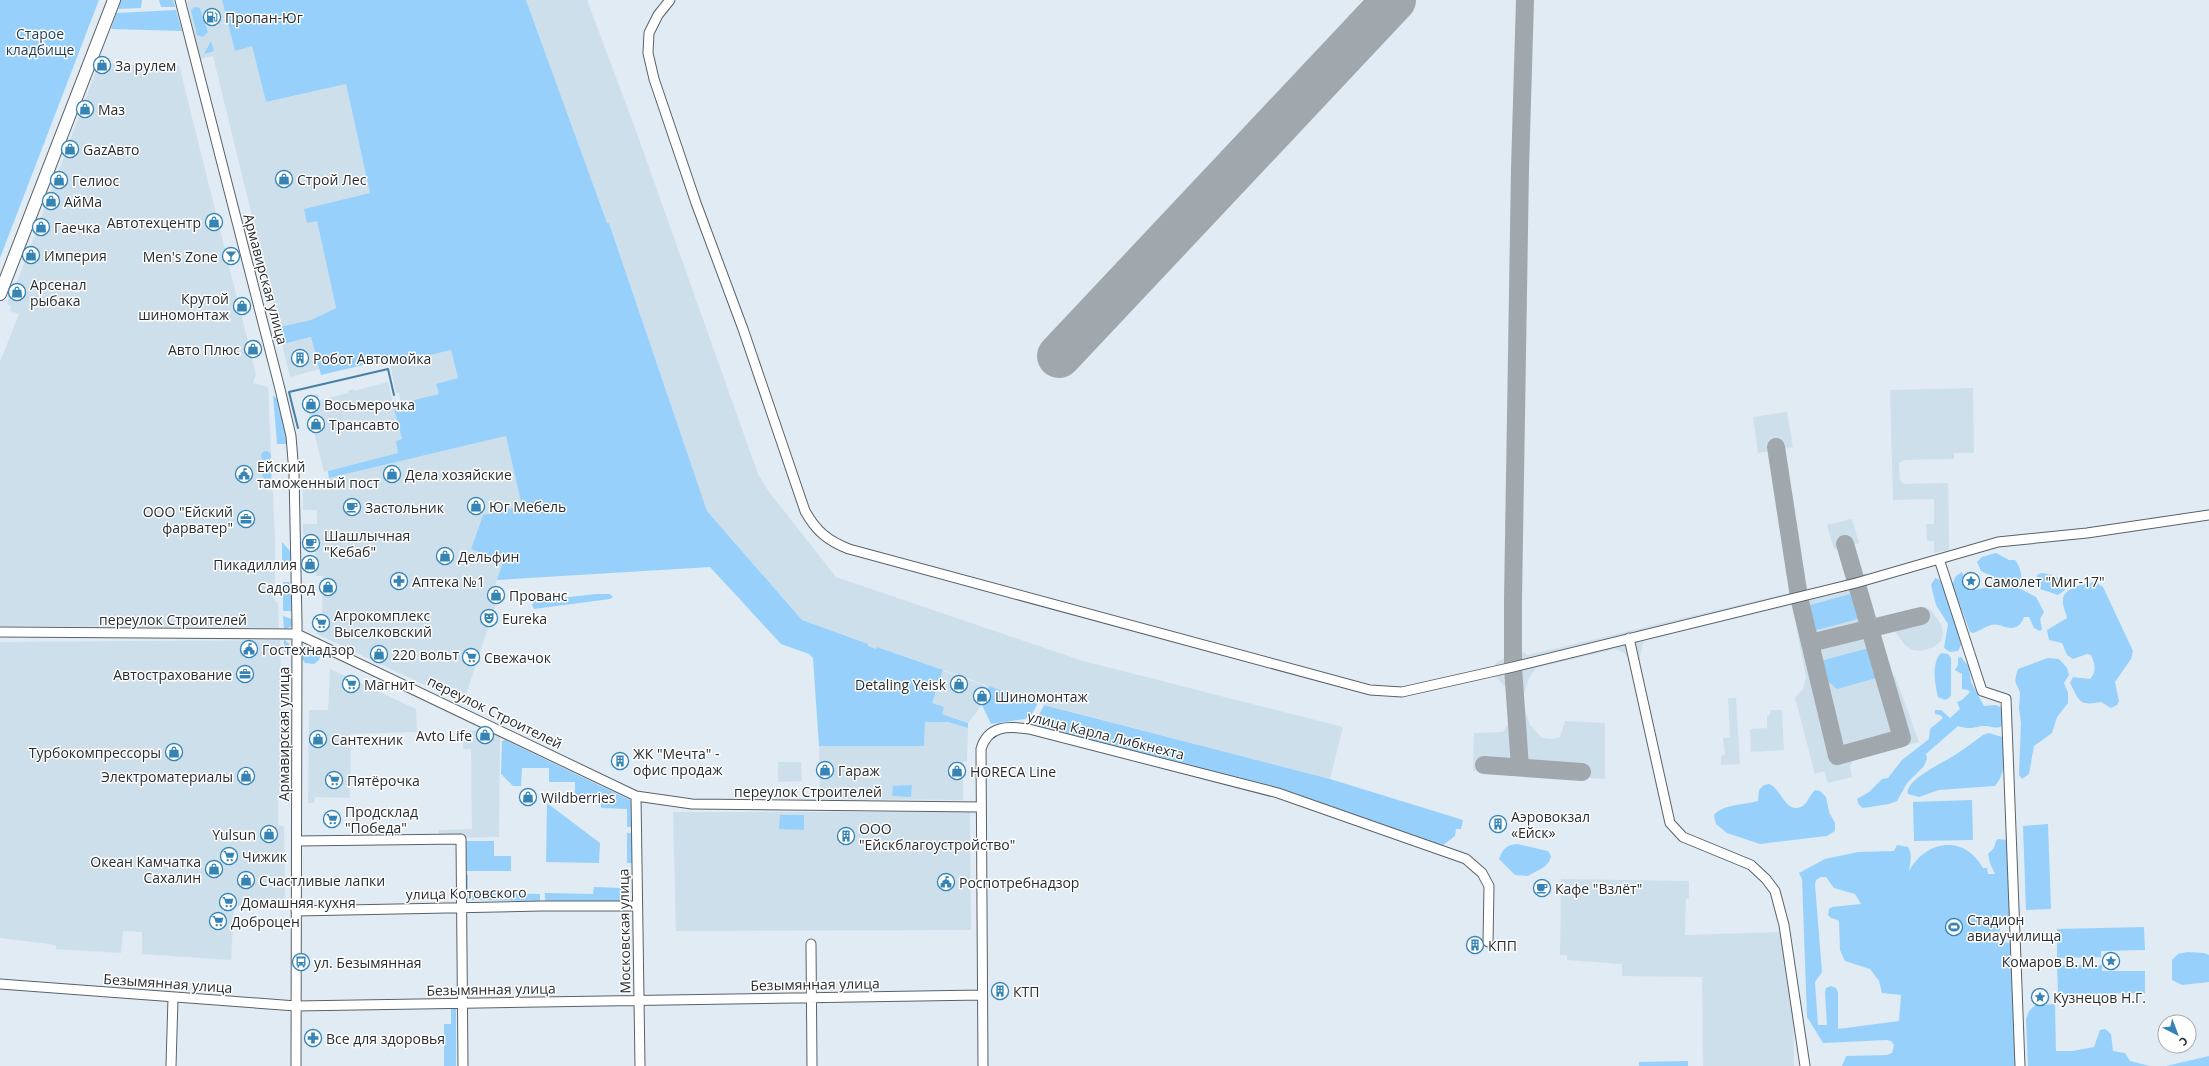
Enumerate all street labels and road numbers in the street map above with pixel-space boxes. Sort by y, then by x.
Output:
street label: Армавирская улица [239,212,293,346]
street label: переулок Строителей [99,610,247,629]
street label: Армавирская улица [274,667,293,801]
street label: переулок Строителей [424,671,566,753]
street label: улица Карла Либкнехта [1026,706,1186,764]
street label: переулок Строителей [734,782,882,801]
street label: Московская улица [613,868,635,994]
street label: улица Котовского [405,882,527,904]
street label: Безымянная улица [103,969,233,997]
street label: Безымянная улица [750,973,880,995]
street label: Безымянная улица [426,978,556,1000]

